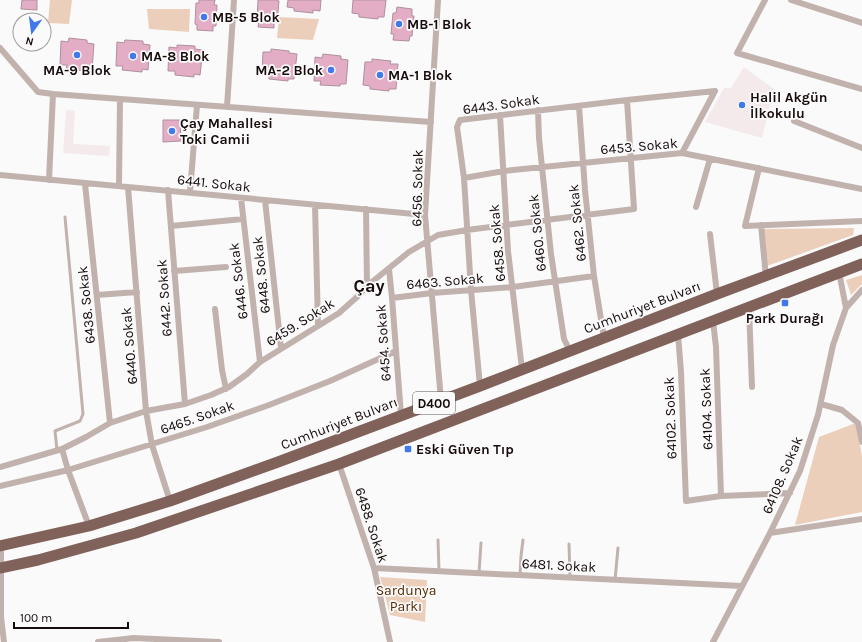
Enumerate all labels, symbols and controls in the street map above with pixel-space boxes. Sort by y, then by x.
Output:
place label: MB-5 Blok [212,9,280,26]
north arrow [12,12,52,52]
marker: MB-5 Blok [199,12,209,22]
place label: MB-1 Blok [407,16,472,33]
marker: MB-1 Blok [394,19,404,29]
text: N [24,34,35,48]
place label: MA-8 Blok [141,48,210,65]
marker: MA-9 Blok [72,50,82,60]
marker: MA-8 Blok [128,51,138,61]
place label: MA-9 Blok [43,62,112,79]
place label: MA-2 Blok [255,62,324,79]
marker: MA-2 Blok [326,65,336,75]
place label: MA-1 Blok [388,67,453,84]
marker: MA-1 Blok [375,70,385,80]
place label: Halil Akgün İlkokulu [750,89,827,122]
street label: 6443. Sokak [462,91,541,118]
marker: Halil Akgün İlkokulu [737,100,747,110]
place label: Çay Mahallesi Toki Camii [180,115,273,148]
marker: Çay Mahallesi Toki Camii [167,126,177,136]
street label: 6453. Sokak [600,135,678,158]
street label: 6456. Sokak [408,149,427,227]
street label: 6441. Sokak [176,171,252,196]
street label: 6462. Sokak [565,183,590,262]
street label: 6460. Sokak [525,193,550,272]
street label: 6458. Sokak [486,203,509,282]
street label: 6448. Sokak [249,235,274,314]
street label: 6446. Sokak [225,242,252,320]
street label: 6442. Sokak [153,259,176,337]
street label: 6438. Sokak [74,265,99,345]
street label: 6463. Sokak [406,270,485,293]
district label: Çay [354,275,385,297]
street label: Cumhuriyet Bulvarı [581,277,703,338]
street label: 6459. Sokak [263,295,338,350]
marker: Park Durağı [780,298,790,308]
street label: 6454. Sokak [372,304,395,382]
street label: 6440. Sokak [118,307,141,385]
place label: Park Durağı [746,310,824,327]
street label: 64104. Sokak [697,368,716,450]
street label: 64102. Sokak [661,376,680,459]
road number: D400 [413,392,455,414]
street label: Cumhuriyet Bulvarı [278,393,400,454]
street label: 6465. Sokak [158,397,237,438]
street label: 64108. Sokak [758,434,807,517]
place label: Eski Güven Tıp [416,441,514,458]
marker: Eski Güven Tıp [403,444,413,454]
street label: 6488. Sokak [351,485,392,565]
street label: 6481. Sokak [521,555,597,576]
park label: Sardunya Parkı [376,582,436,615]
scale bar [14,604,128,630]
text: 100 m [20,611,52,625]

